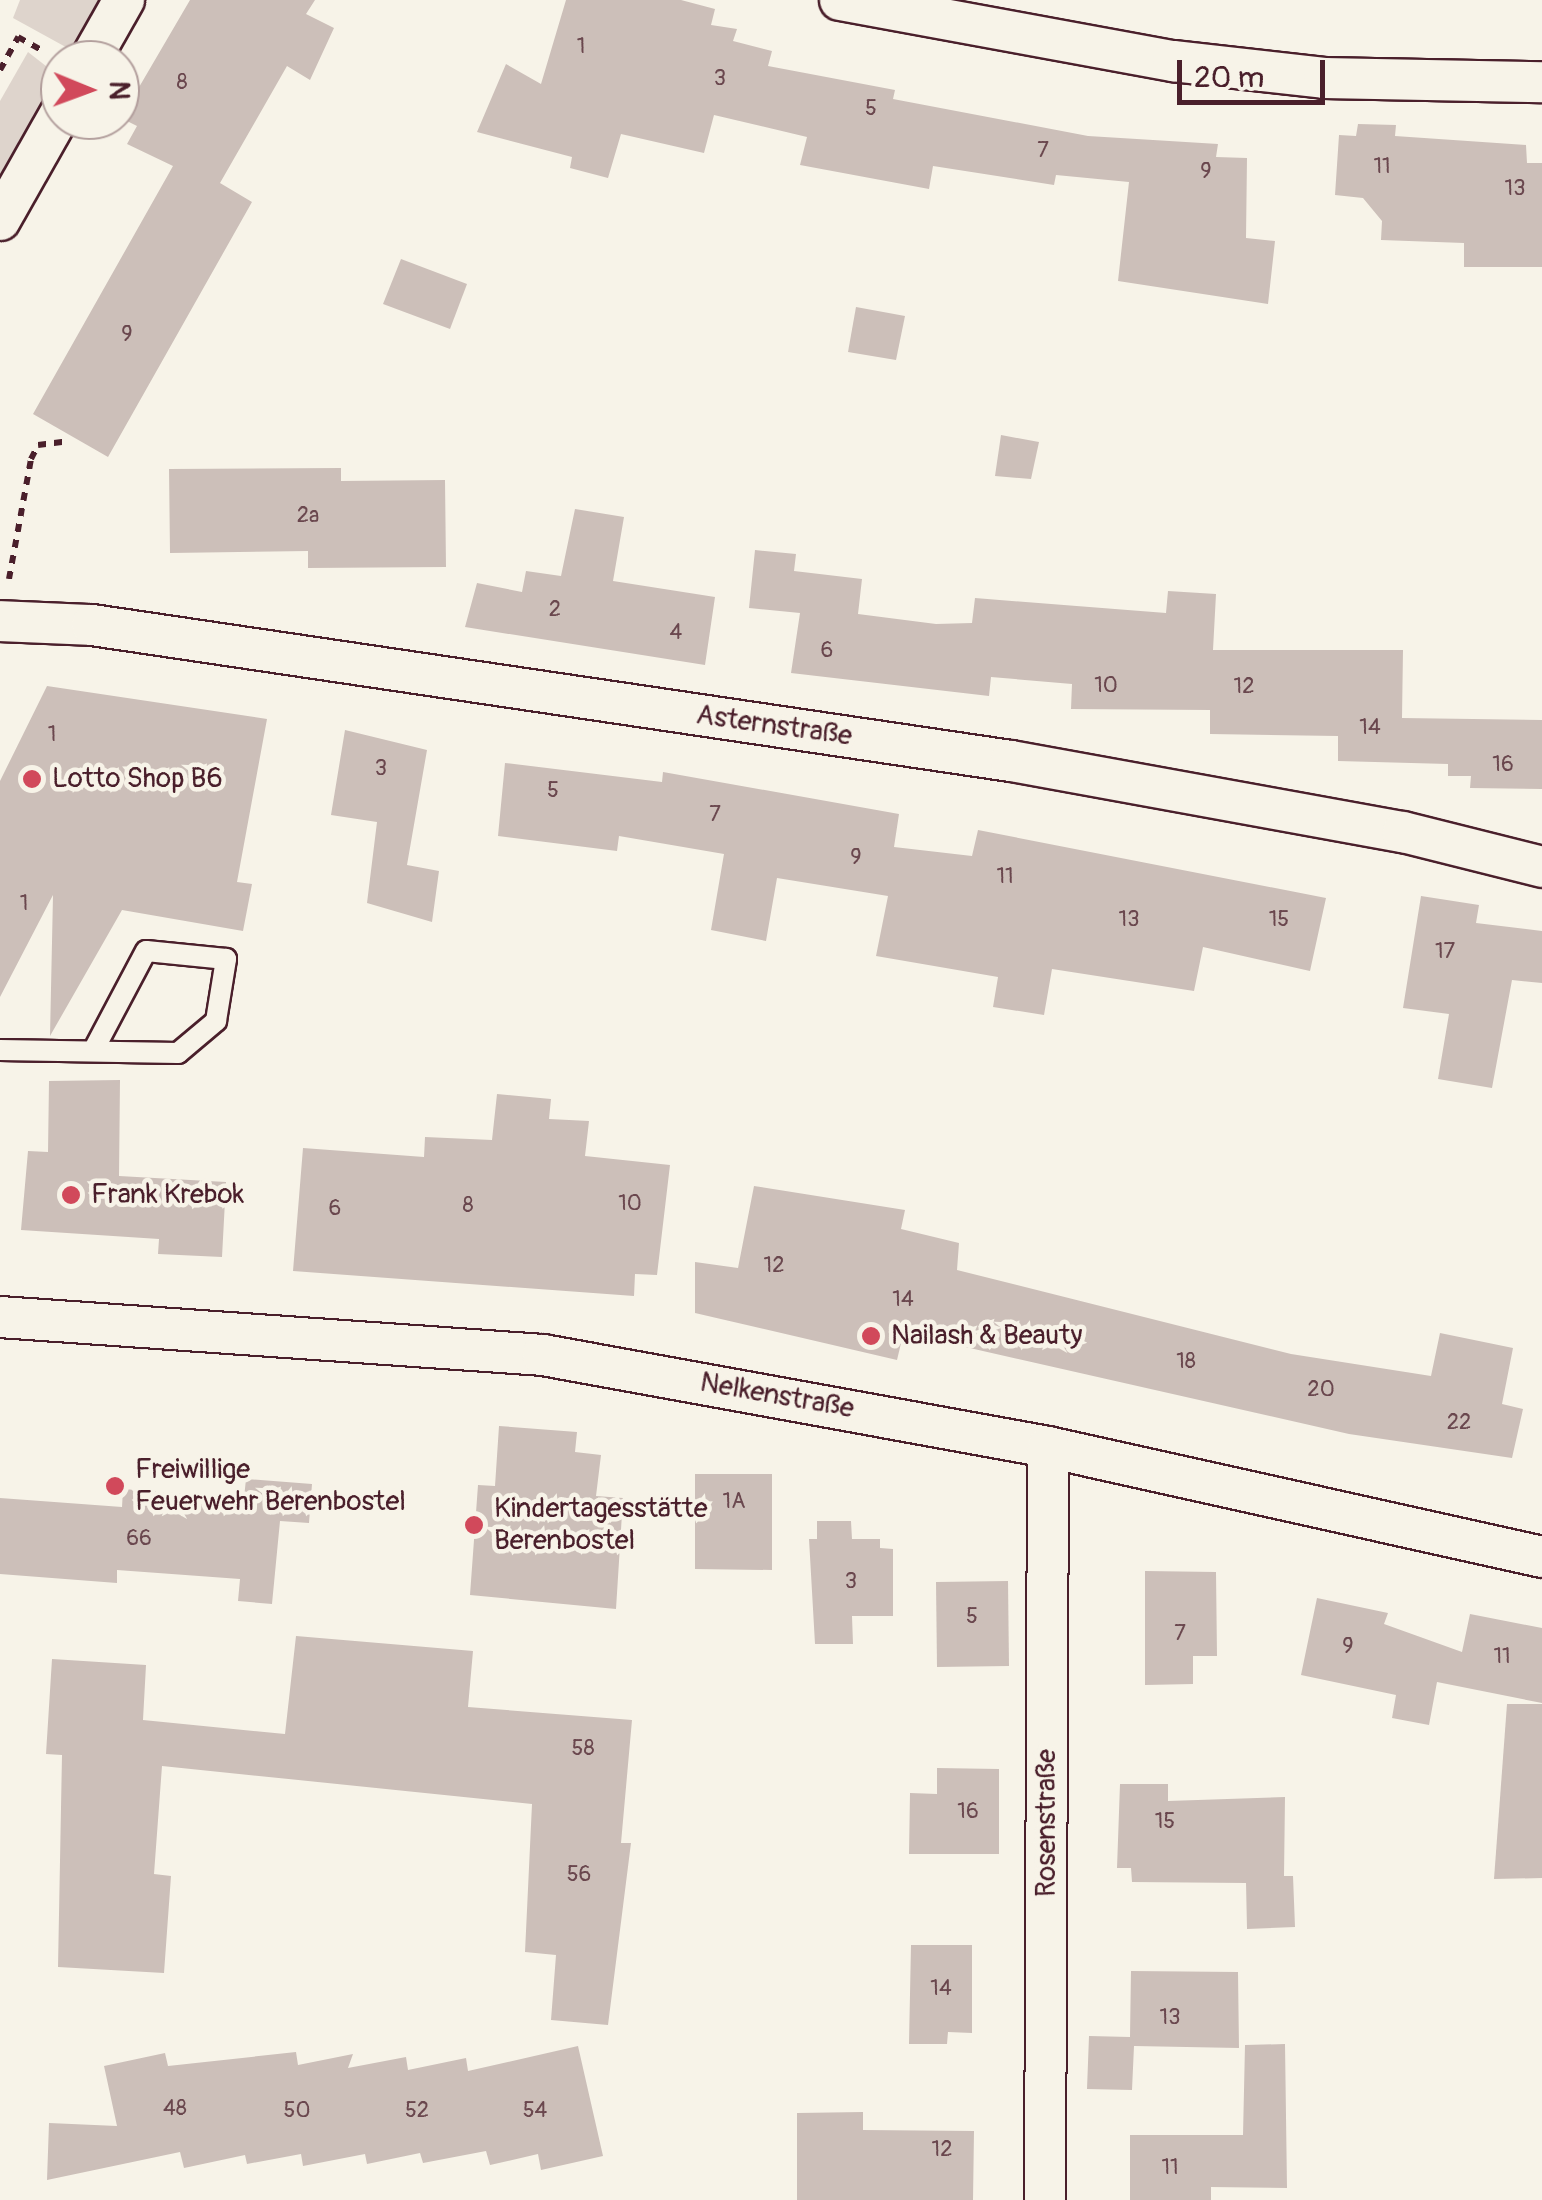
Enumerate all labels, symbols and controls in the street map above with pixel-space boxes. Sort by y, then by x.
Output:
house number: 1 [577,34,585,60]
north arrow [40,40,140,140]
scale bar [1182,40,1330,102]
text: 20 m [1194,59,1264,96]
house number: 3 [714,66,726,92]
house number: 8 [176,70,188,96]
text: N [101,81,136,100]
house number: 5 [865,96,877,122]
house number: 7 [1037,138,1049,164]
house number: 11 [1373,154,1391,180]
house number: 9 [1200,159,1212,185]
house number: 13 [1505,176,1525,202]
house number: 9 [121,322,133,348]
house number: 2a [297,503,319,529]
house number: 2 [549,597,561,623]
house number: 4 [670,620,682,646]
house number: 6 [821,638,833,664]
house number: 10 [1094,673,1118,699]
house number: 12 [1234,674,1254,700]
street label: Asternstraße [694,698,854,754]
house number: 14 [1359,715,1381,741]
house number: 1 [48,722,56,748]
house number: 16 [1492,752,1514,778]
house number: 3 [375,756,387,782]
place label: Lotto Shop B6 [52,762,223,796]
marker: Lotto Shop B6 [21,768,43,790]
house number: 5 [547,778,559,804]
house number: 7 [709,802,721,828]
house number: 9 [850,845,862,871]
house number: 11 [996,864,1014,890]
house number: 1 [20,891,28,917]
house number: 13 [1119,907,1139,933]
house number: 15 [1269,907,1289,933]
house number: 17 [1435,939,1455,965]
place label: Frank Krebok [91,1178,244,1212]
marker: Frank Krebok [60,1184,82,1206]
house number: 10 [618,1191,642,1217]
house number: 8 [462,1193,474,1219]
house number: 6 [329,1196,341,1222]
house number: 12 [764,1253,784,1279]
house number: 14 [892,1287,914,1313]
place label: Nailash & Beauty [891,1319,1082,1353]
marker: Nailash & Beauty [860,1325,882,1347]
house number: 18 [1176,1349,1196,1375]
street label: Nelkenstraße [698,1366,856,1426]
house number: 20 [1307,1377,1335,1403]
house number: 22 [1447,1410,1471,1436]
place label: Freiwillige Feuerwehr Berenbostel [135,1453,406,1519]
marker: Freiwillige Feuerwehr Berenbostel [104,1475,126,1497]
house number: 1A [723,1489,745,1515]
place label: Kindertagesstätte Berenbostel [494,1492,707,1558]
marker: Kindertagesstätte Berenbostel [463,1514,485,1536]
house number: 66 [126,1526,152,1552]
house number: 3 [845,1569,857,1595]
house number: 5 [966,1604,978,1630]
house number: 7 [1174,1621,1186,1647]
house number: 9 [1342,1634,1354,1660]
house number: 11 [1493,1644,1511,1670]
house number: 58 [571,1736,595,1762]
street label: Rosenstraße [1030,1749,1064,1897]
house number: 16 [957,1799,979,1825]
house number: 15 [1155,1809,1175,1835]
house number: 56 [567,1862,591,1888]
house number: 14 [930,1976,952,2002]
house number: 13 [1160,2005,1180,2031]
house number: 48 [163,2096,187,2122]
house number: 50 [284,2098,310,2124]
house number: 52 [405,2098,429,2124]
house number: 54 [523,2098,547,2124]
house number: 12 [932,2137,952,2163]
house number: 11 [1161,2155,1179,2181]

